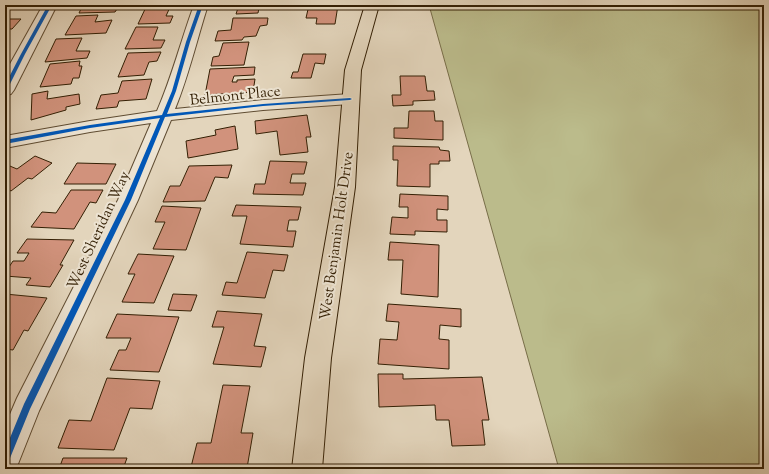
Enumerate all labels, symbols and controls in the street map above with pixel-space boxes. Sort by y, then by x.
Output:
street label: Belmont Place [189,81,282,112]
street label: West Benjamin Holt Drive [315,151,360,322]
street label: West Sheridan Way [63,168,136,293]

